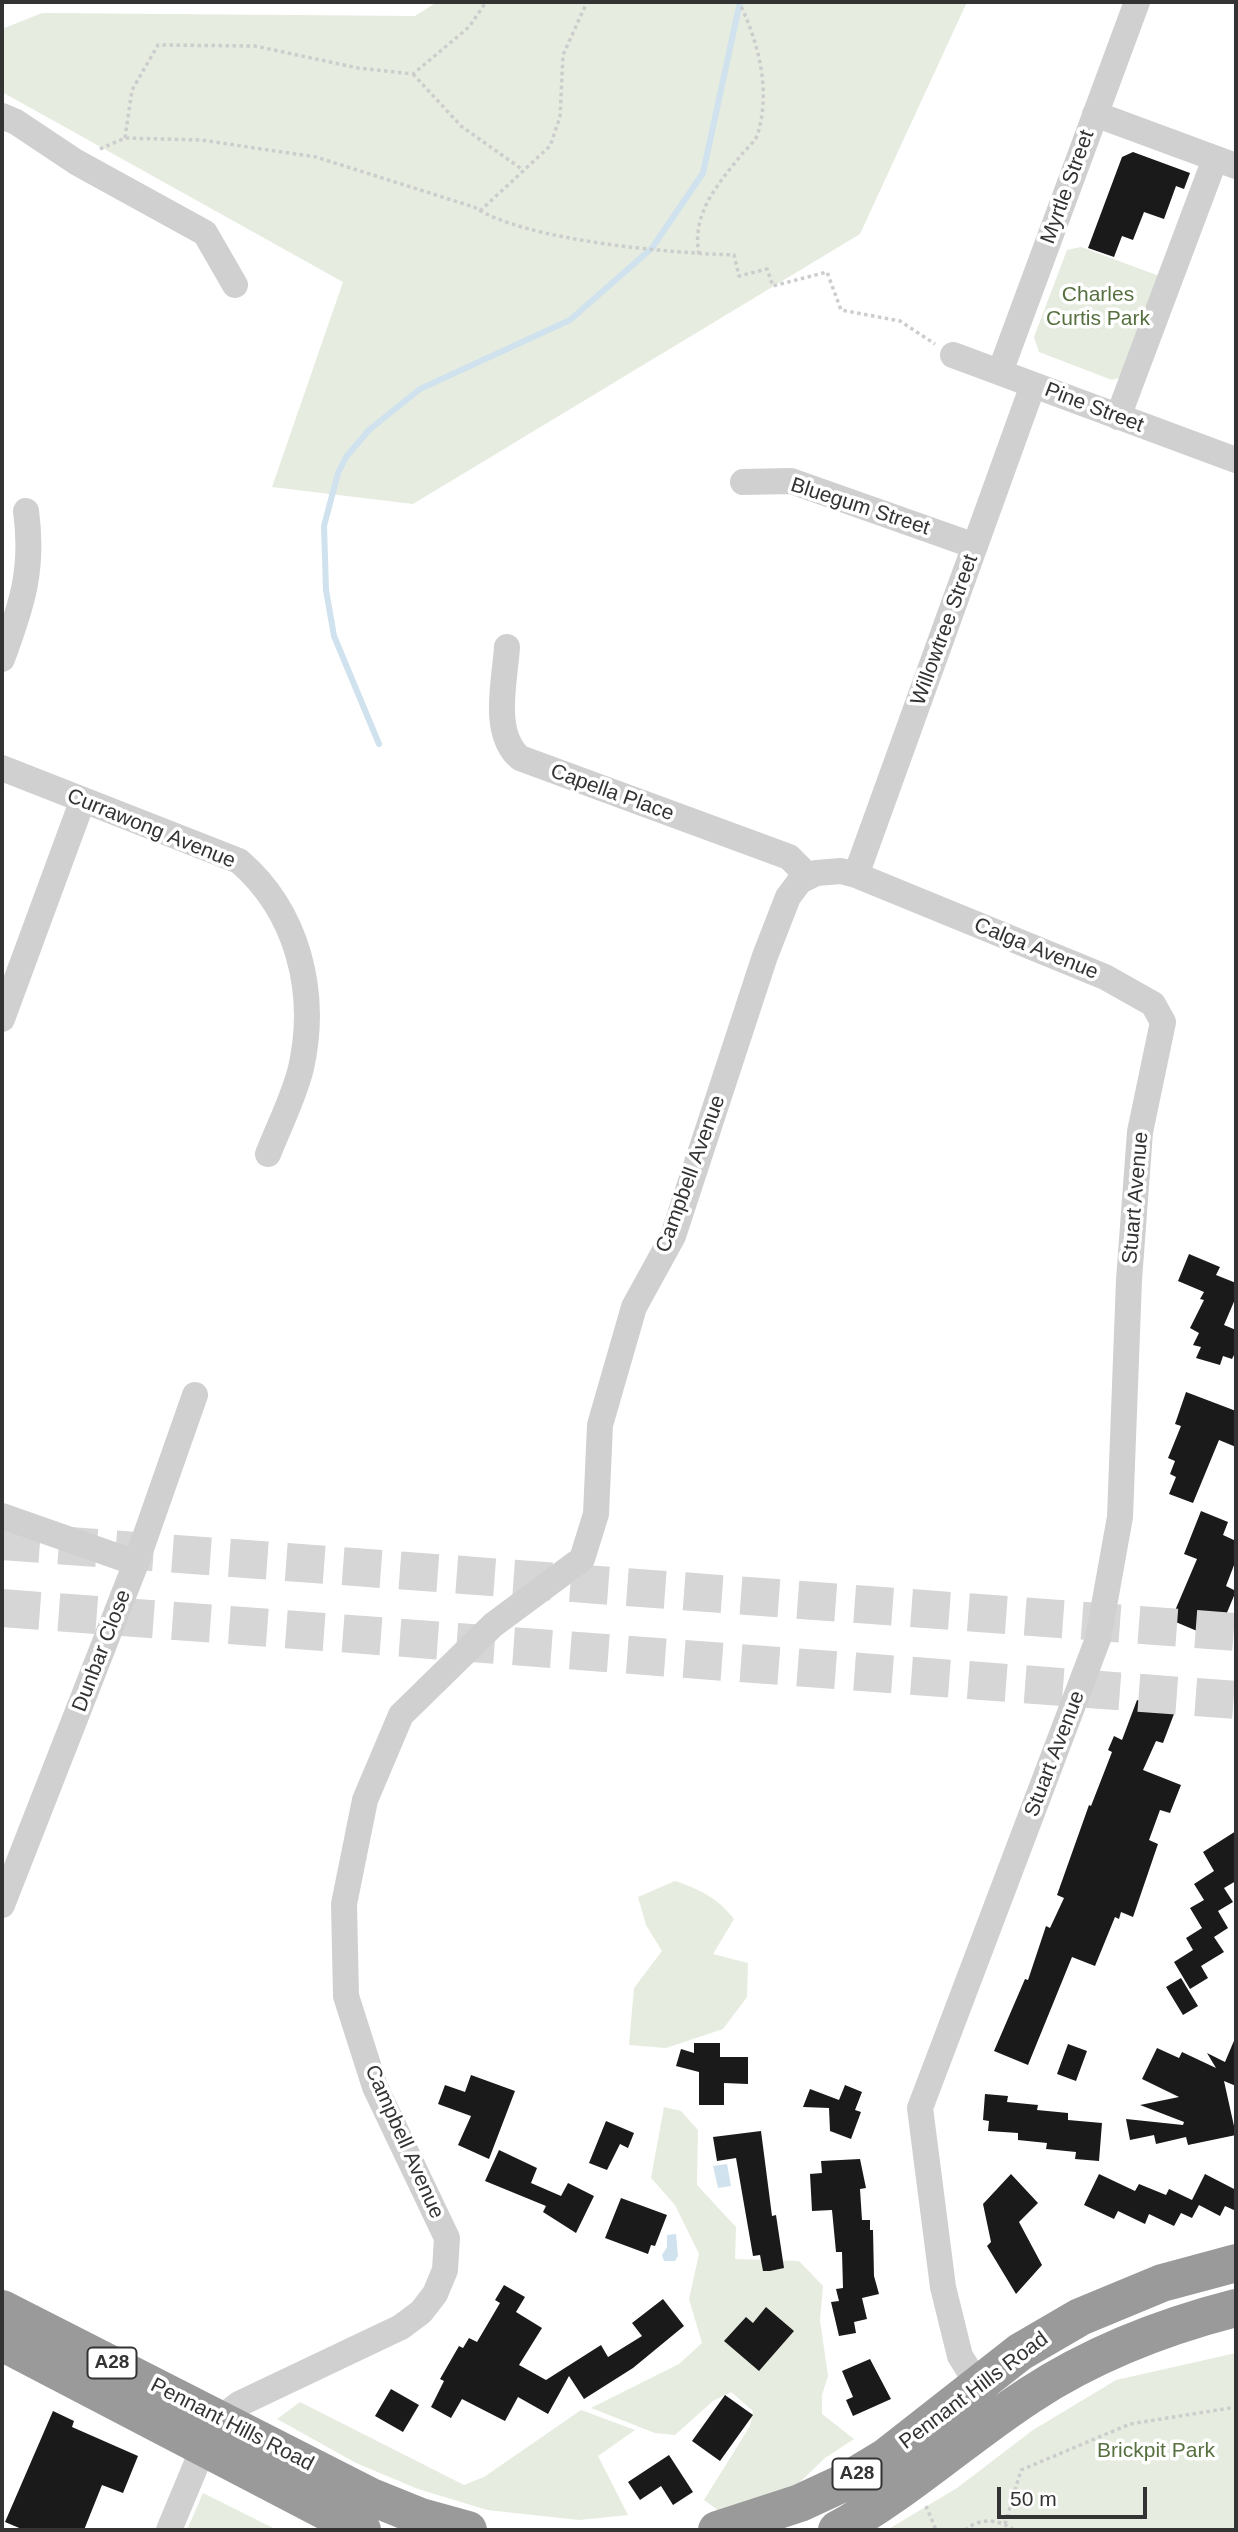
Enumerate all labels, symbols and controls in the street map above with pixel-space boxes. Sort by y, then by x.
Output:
street label: Myrtle Street [1036,127,1100,247]
park label: Charles Curtis Park [1046,282,1150,332]
street label: Pine Street [1041,378,1147,438]
street label: Bluegum Street [787,473,933,541]
street label: Willowtree Street [906,551,984,709]
street label: Capella Place [547,759,677,827]
street label: Currawong Avenue [63,784,239,874]
street label: Calga Avenue [970,913,1102,985]
street label: Campbell Avenue [651,1092,731,1256]
street label: Stuart Avenue [1118,1131,1154,1265]
street label: Dunbar Close [67,1587,137,1715]
street label: Stuart Avenue [1019,1688,1091,1820]
street label: Campbell Avenue [359,2061,449,2223]
street label: Pennant Hills Road [895,2327,1053,2455]
road number: A28 [88,2348,136,2378]
street label: Pennant Hills Road [146,2373,318,2477]
park label: Brickpit Park [1097,2438,1215,2464]
road number: A28 [832,2458,882,2490]
scale bar [1000,2472,1150,2516]
text: 50 m [1010,2487,1057,2510]

